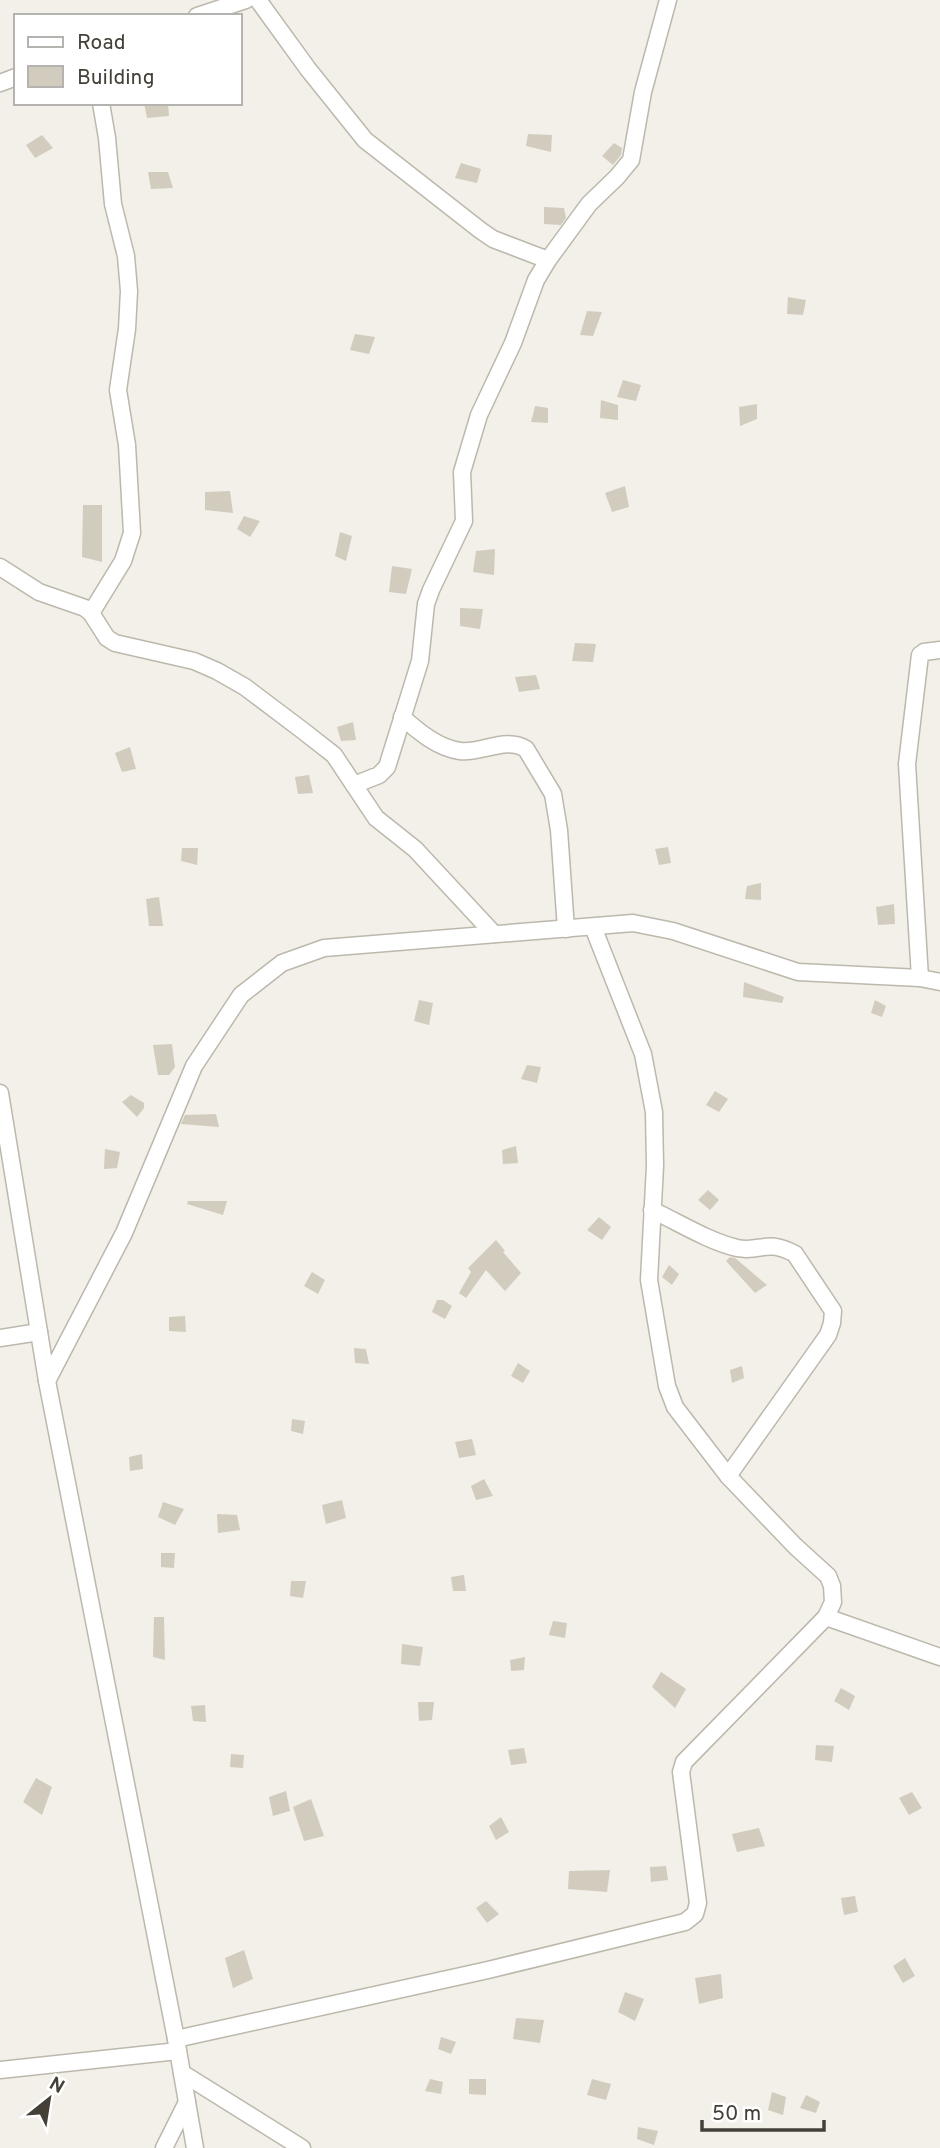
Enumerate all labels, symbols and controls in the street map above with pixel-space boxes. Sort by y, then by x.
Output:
legend [14,14,242,105]
text: Road [77,30,126,57]
text: Building [77,65,155,92]
north arrow [14,2064,84,2134]
text: N [45,2072,68,2100]
scale bar [702,2088,824,2132]
text: 50 m [712,2101,761,2128]

